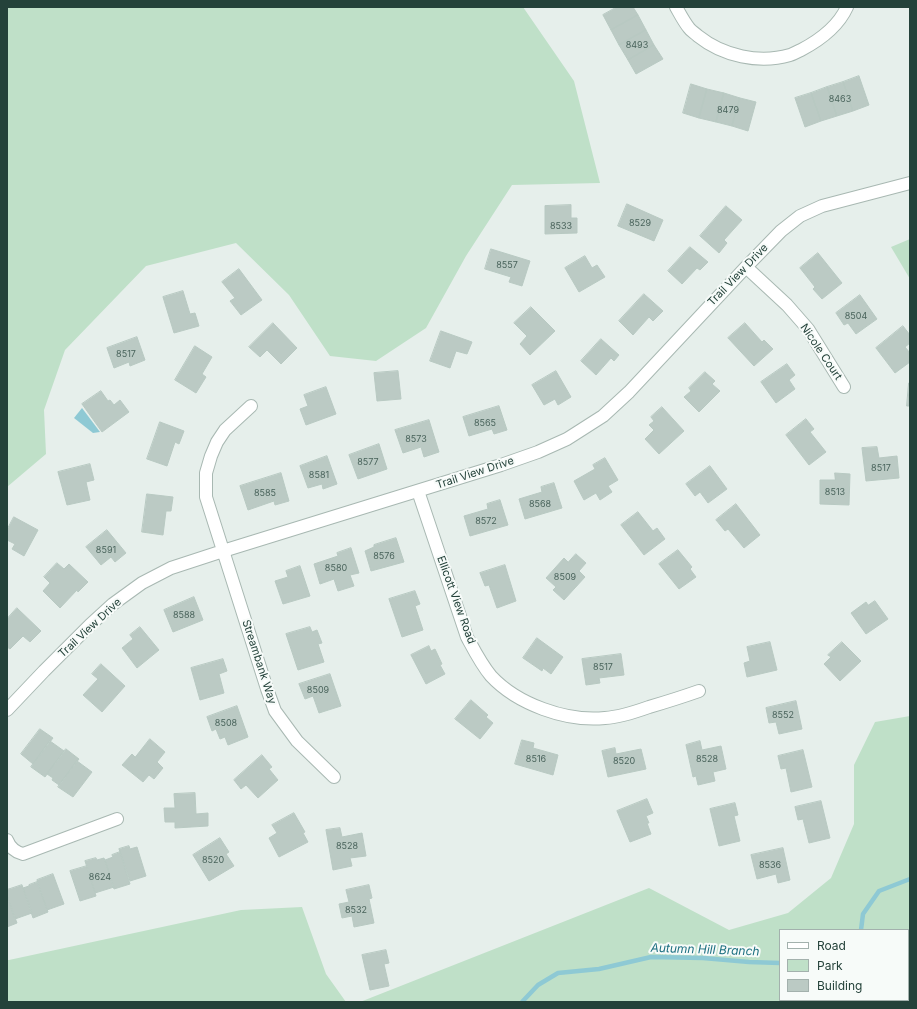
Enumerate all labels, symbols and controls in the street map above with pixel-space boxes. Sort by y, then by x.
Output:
house number: 8493 [626,40,648,50]
house number: 8463 [829,94,851,104]
house number: 8479 [717,105,739,115]
house number: 8529 [629,218,651,228]
house number: 8533 [550,221,572,231]
street label: Trail View Drive [705,241,771,309]
house number: 8557 [496,260,518,270]
house number: 8504 [845,311,867,321]
street label: Nicole Court [797,321,845,383]
house number: 8517 [116,349,136,359]
house number: 8565 [474,418,496,428]
house number: 8573 [405,434,427,444]
street label: Trail View Drive [434,454,516,492]
house number: 8577 [357,457,379,467]
house number: 8517 [871,463,891,473]
house number: 8581 [309,470,329,480]
house number: 8513 [825,487,845,497]
house number: 8585 [254,488,276,498]
house number: 8568 [529,499,551,509]
house number: 8572 [475,516,497,526]
house number: 8591 [96,545,116,555]
house number: 8576 [373,551,395,561]
street label: Ellicott View Road [434,554,478,646]
house number: 8580 [325,563,347,573]
house number: 8509 [554,572,576,582]
street label: Trail View Drive [56,596,124,660]
house number: 8588 [173,610,195,620]
street label: Streambank Way [239,618,279,706]
house number: 8517 [593,662,613,672]
house number: 8509 [307,685,329,695]
house number: 8552 [772,710,794,720]
house number: 8508 [215,718,237,728]
house number: 8516 [526,754,546,764]
house number: 8528 [696,754,718,764]
house number: 8520 [613,756,635,766]
house number: 8528 [336,841,358,851]
house number: 8520 [202,855,224,865]
house number: 8536 [759,860,781,870]
house number: 8624 [89,872,111,882]
house number: 8532 [345,905,367,915]
legend [779,929,909,1001]
text: Road [817,938,846,953]
water label: Autumn Hill Branch [650,941,760,959]
text: Park [817,958,843,973]
text: Building [817,978,862,993]

